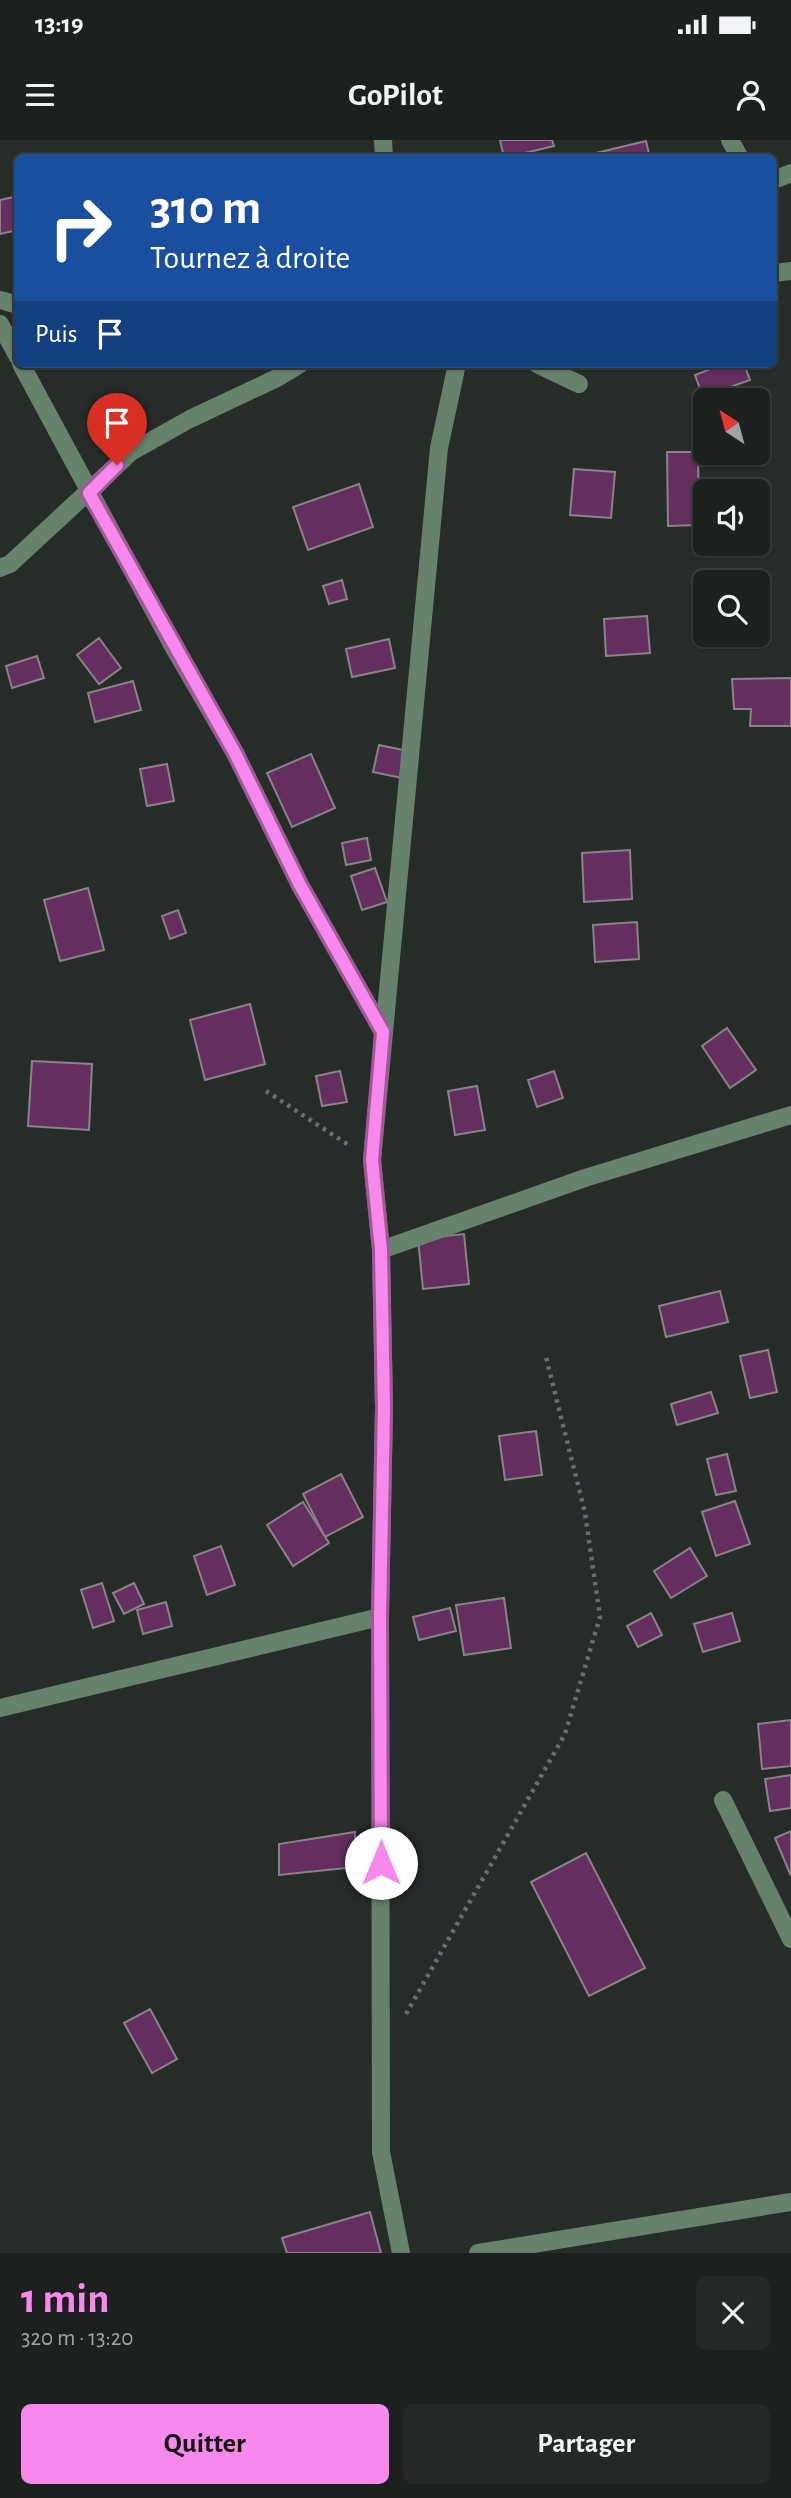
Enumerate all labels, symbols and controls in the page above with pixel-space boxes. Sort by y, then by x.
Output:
text: 13:19 [35,11,83,37]
icon: menu [21,76,59,114]
icon: person [732,76,770,114]
text: GoPilot [348,79,443,111]
icon: right [35,182,126,273]
text: 310 m [150,184,261,233]
text: Tournez à droite [150,242,350,274]
icon: arrive [91,315,129,353]
text: Puis [35,321,77,347]
north arrow [693,388,770,466]
map controls [693,388,770,647]
pin [87,393,147,465]
icon: arrive [98,404,136,442]
button: sound [693,479,770,556]
button: search [693,570,770,647]
position arrow [344,1826,418,1900]
button: close [696,2276,770,2350]
text: 1 min [21,2278,110,2320]
text: 320 m · 13:20 [21,2327,133,2350]
button: Quitter [21,2404,389,2484]
button: Partager [403,2404,770,2484]

